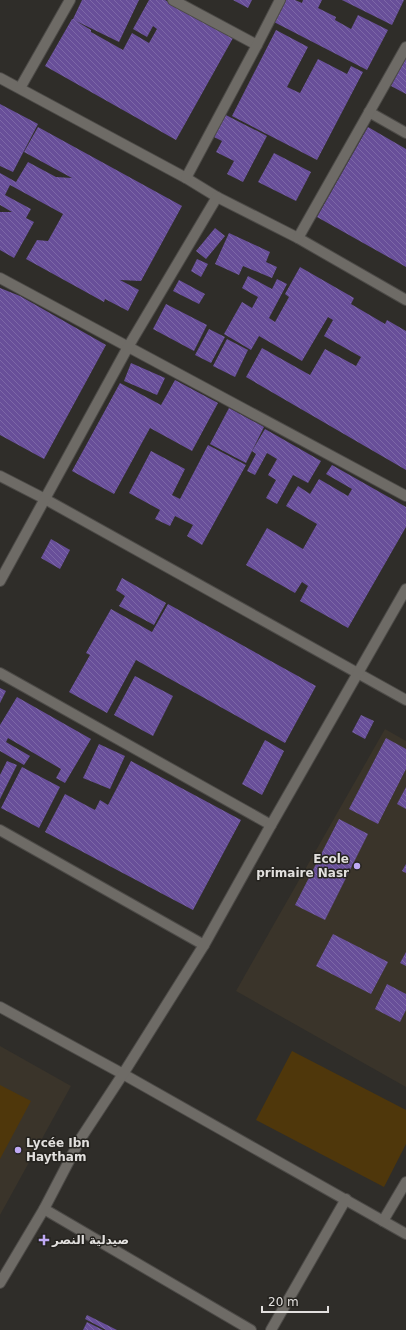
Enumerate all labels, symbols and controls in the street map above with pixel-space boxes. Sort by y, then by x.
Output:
place label: Ecole primaire Nasr [256,852,349,880]
marker: Ecole primaire Nasr [352,861,362,871]
place label: Lycée Ibn Haytham [26,1136,90,1164]
marker: Lycée Ibn Haytham [13,1145,23,1155]
place label: صيدلية النصر [51,1233,129,1247]
marker: صيدلية النصر [39,1235,49,1245]
scale bar [262,1288,328,1314]
text: 20 m [268,1295,299,1309]

